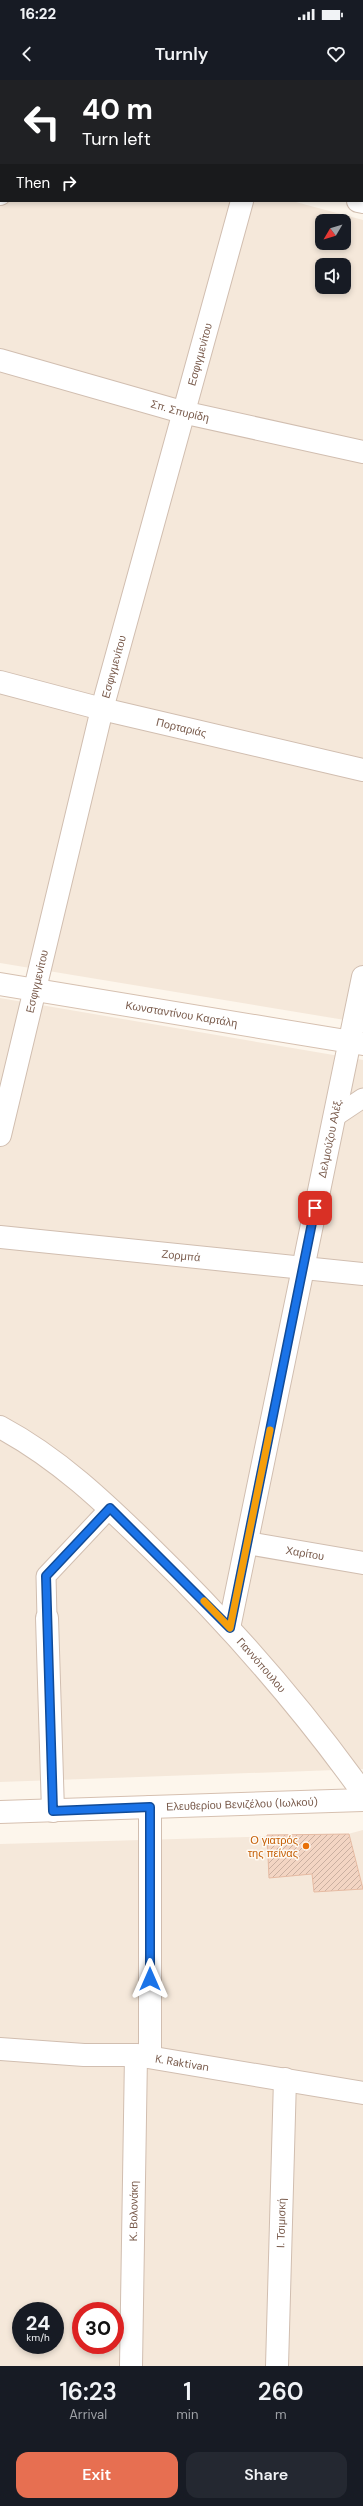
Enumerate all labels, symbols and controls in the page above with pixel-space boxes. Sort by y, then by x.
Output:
text: 16:22 [20,4,56,24]
text: Turnly [155,42,208,66]
icon: back [16,43,38,65]
icon: heart [325,43,347,65]
text: 40 m [82,91,153,128]
icon: left [16,96,68,148]
text: Turn left [82,127,151,151]
icon: right [58,172,80,194]
text: Then [16,173,50,193]
north arrow [315,214,351,250]
map controls [315,214,351,294]
button: sound [315,258,351,294]
street label: Εσφιγμενίτου [184,321,215,387]
street label: Σπ. Σπυρίδη [149,396,211,425]
street label: Εσφιγμενίτου [98,634,129,700]
street label: Πορταριάς [155,715,208,740]
street label: Εσφιγμενίτου [22,948,51,1014]
street label: Κωνσταντίνου Καρτάλη [124,998,239,1030]
street label: Δελμούζου Αλέξ. [315,1098,345,1179]
pin [298,1191,332,1225]
icon: arrive [304,1197,326,1219]
street label: Ζορμπά [161,1247,202,1264]
street label: Χαρίτου [285,1543,325,1563]
street label: Γιαννόπουλου [234,1635,289,1695]
street label: Ελευθερίου Βενιζέλου (Ιωλκού) [166,1795,318,1814]
place label: Ο γιατρός της πείνας [248,1833,298,1860]
marker: Ο γιατρός της πείνας [301,1841,311,1851]
position arrow [129,1958,171,2000]
street label: K. Raktivan [154,2051,210,2074]
street label: Κ. Βολονάκη [126,2181,141,2241]
street label: Ι. Τσιμισκή [273,2198,289,2248]
speed limit sign: 30 [72,2302,124,2354]
text: 24 [26,2310,50,2336]
text: km/h [26,2331,50,2344]
text: 16:23 [59,2376,117,2407]
text: 1 [183,2376,192,2407]
text: 260 [258,2376,304,2407]
text: Arrival [69,2406,107,2423]
text: min [176,2406,198,2423]
text: m [275,2406,287,2423]
button: Exit [16,2452,178,2498]
button: Share [186,2452,347,2498]

